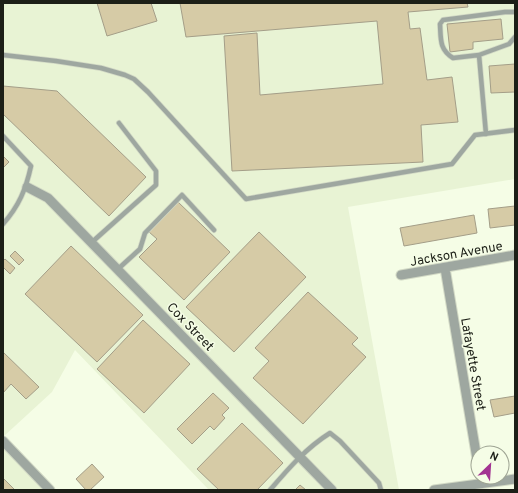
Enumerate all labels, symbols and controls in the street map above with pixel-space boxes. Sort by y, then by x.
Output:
street label: Jackson Avenue [409,239,504,271]
street label: Cox Street [163,300,217,355]
street label: Lafayette Street [456,317,488,412]
north arrow [470,445,510,485]
text: N [487,449,500,465]

